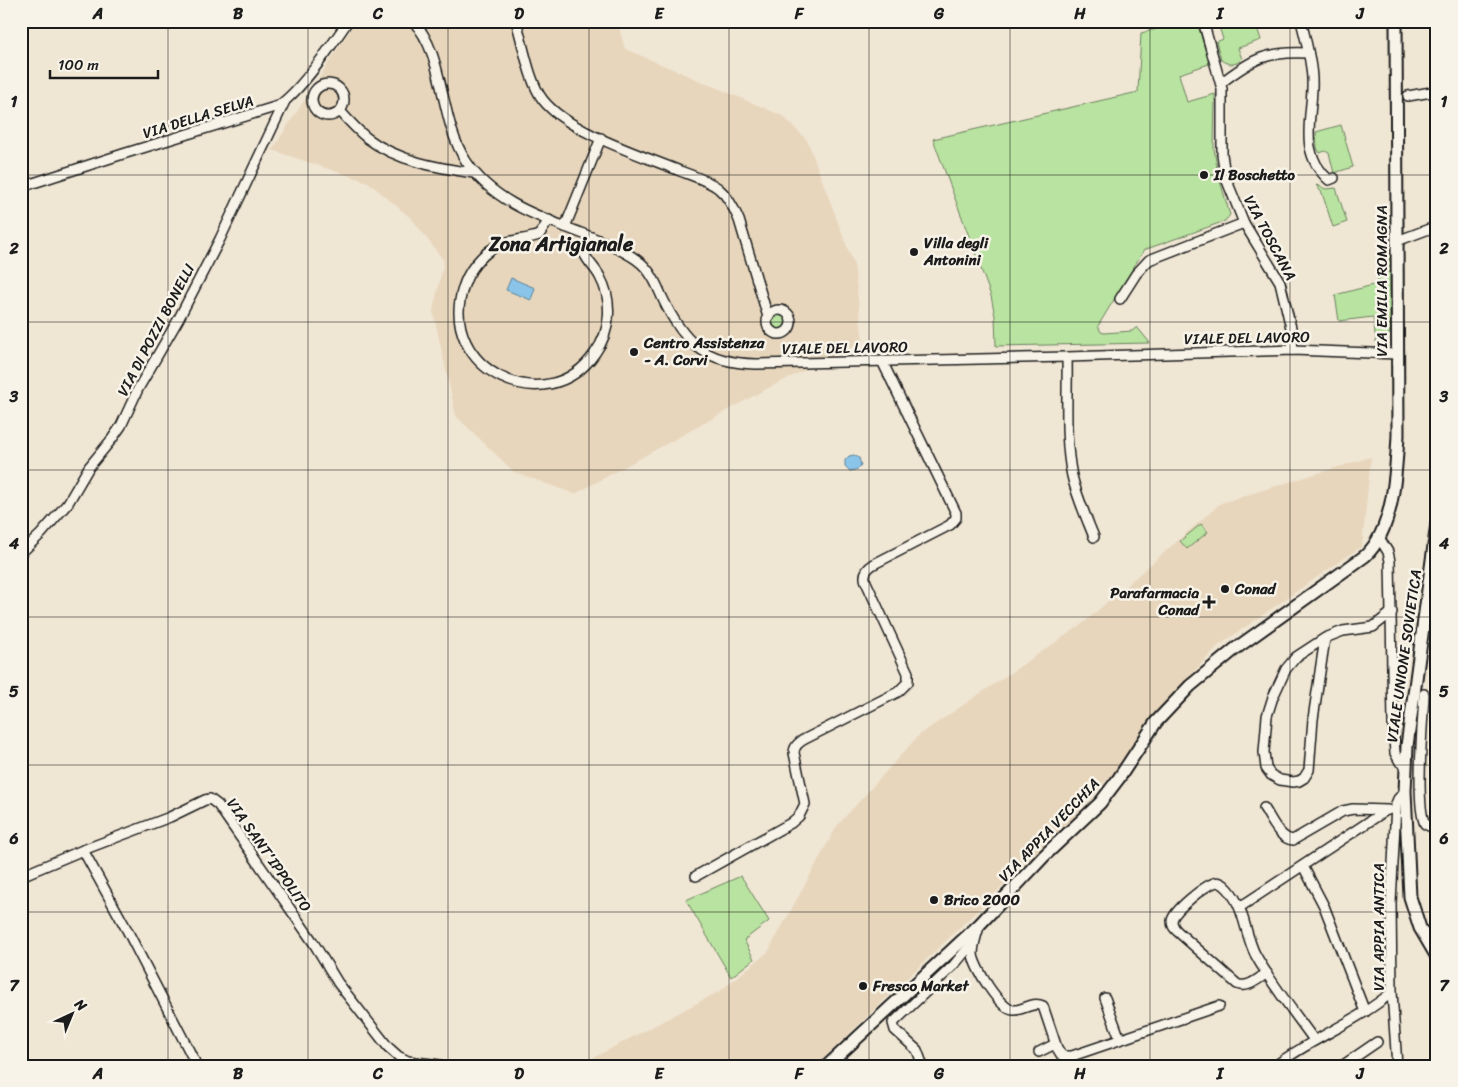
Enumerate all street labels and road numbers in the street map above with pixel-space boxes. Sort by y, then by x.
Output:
street label: VIA DELLA SELVA [139,88,257,146]
street label: VIA TOSCANA [1237,191,1303,285]
street label: VIA EMILIA ROMAGNA [1369,205,1395,357]
street label: VIA DI POZZI BONELLI [110,259,202,401]
street label: VIALE DEL LAVORO [1184,324,1310,352]
street label: VIALE DEL LAVORO [782,334,908,362]
street label: VIALE UNIONE SOVIETICA [1379,568,1429,744]
street label: VIA APPIA VECCHIA [992,772,1106,888]
street label: VIA SANT'IPPOLITO [220,792,318,918]
street label: VIA APPIA ANTICA [1366,863,1392,991]

